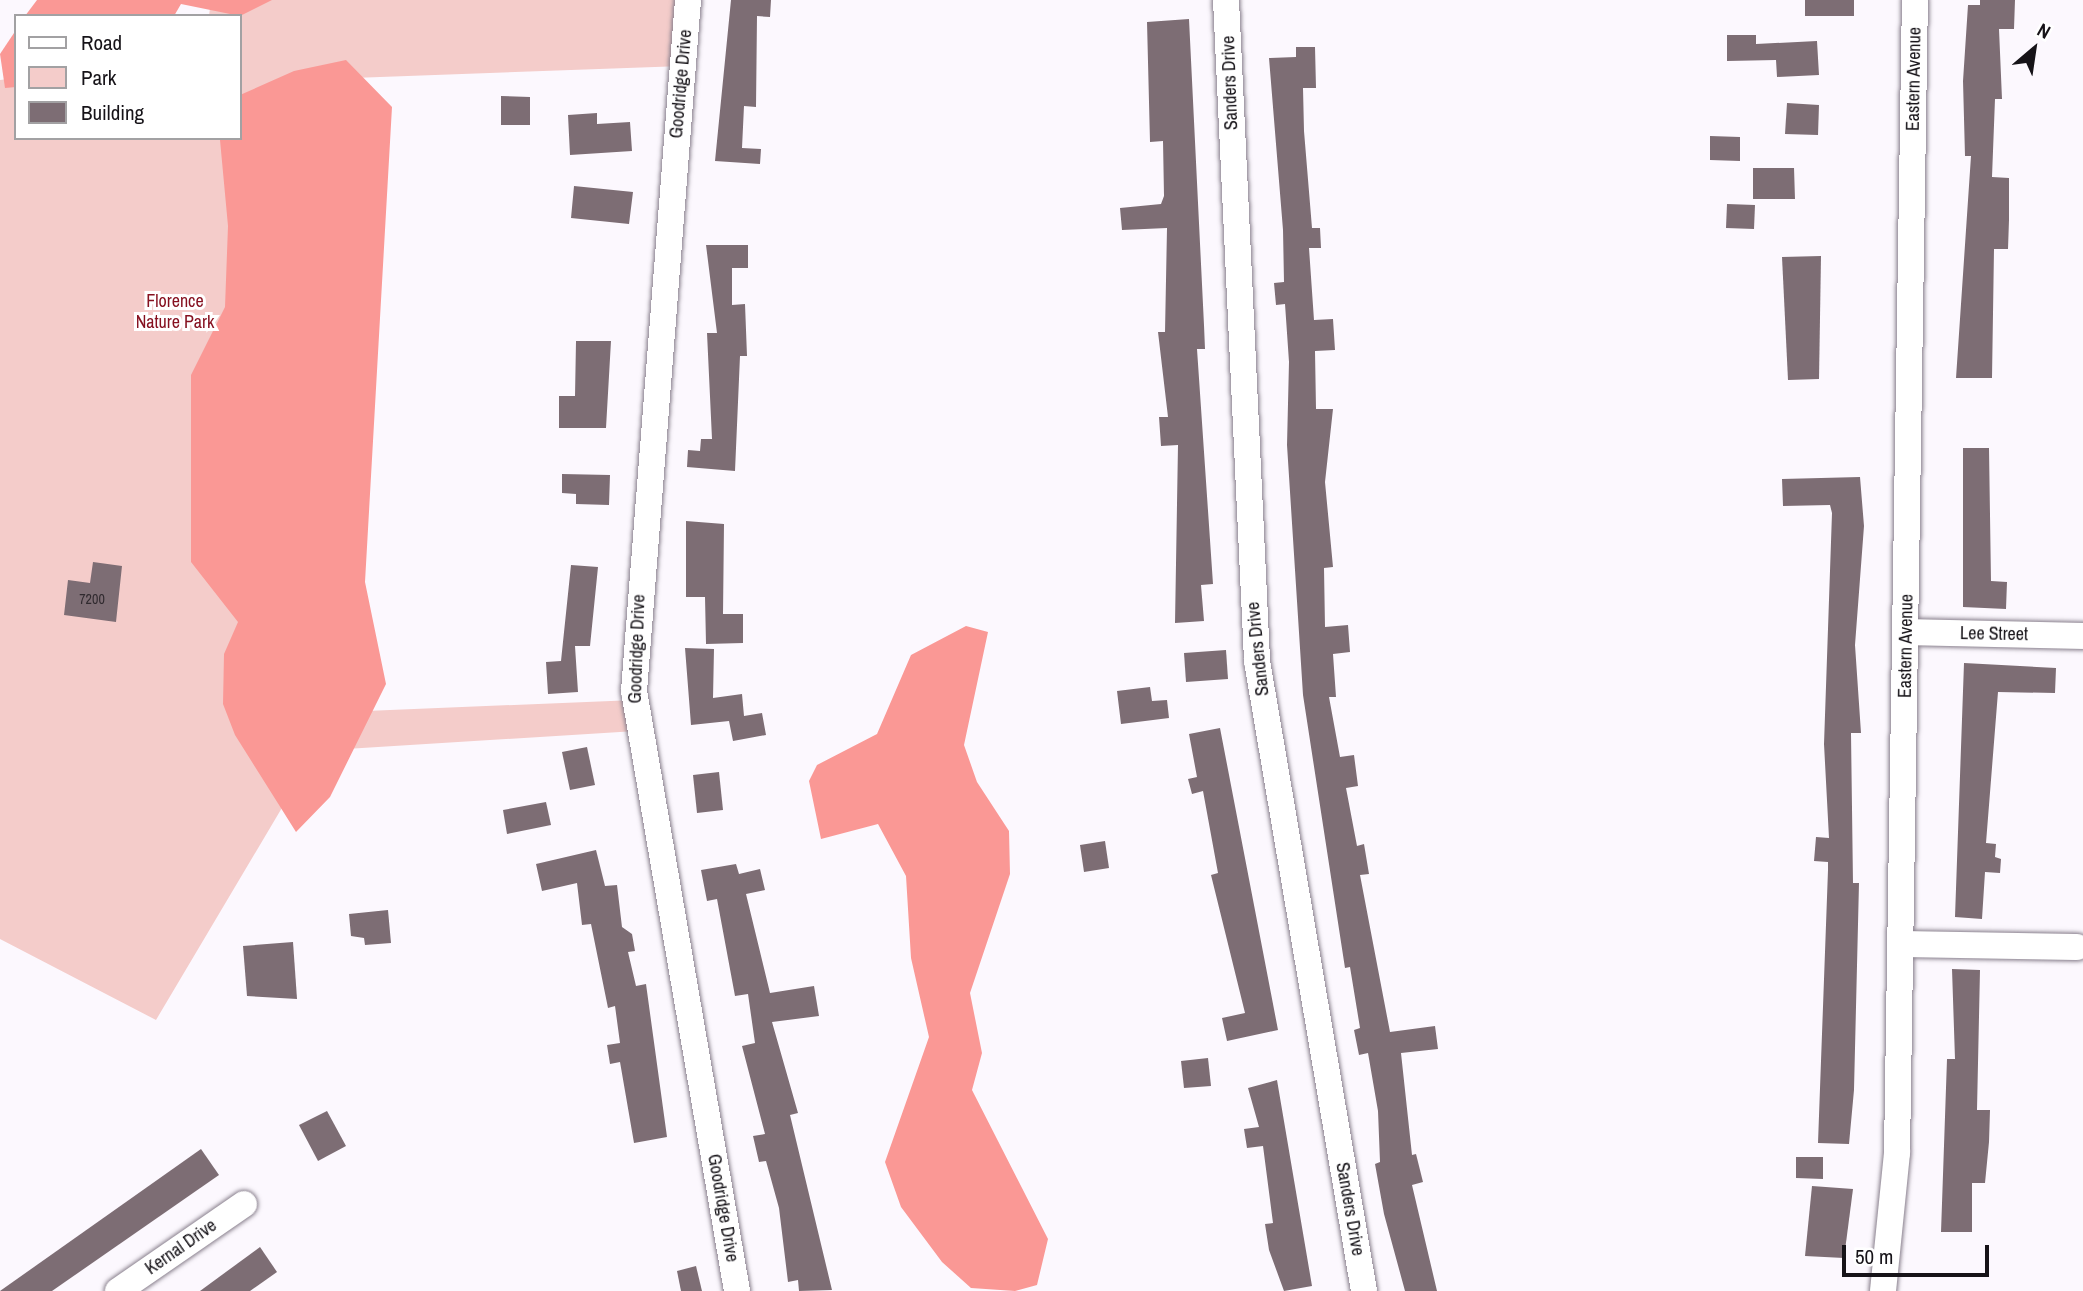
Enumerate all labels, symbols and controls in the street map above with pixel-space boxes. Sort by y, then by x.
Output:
legend [14,14,242,140]
north arrow [1999,14,2069,84]
text: N [2033,17,2055,45]
street label: Eastern Avenue [1902,26,1926,132]
text: Road [81,28,122,57]
street label: Goodridge Drive [665,29,697,139]
street label: Sanders Drive [1218,35,1242,131]
text: Park [81,63,116,92]
text: Building [81,98,144,127]
park label: Florence Nature Park [136,291,214,334]
house number: 7200 [79,591,105,607]
street label: Eastern Avenue [1894,593,1918,699]
street label: Goodridge Drive [624,594,650,704]
street label: Sanders Drive [1242,601,1274,697]
street label: Lee Street [1960,623,2028,645]
street label: Goodridge Drive [703,1152,743,1264]
street label: Sanders Drive [1331,1161,1369,1257]
street label: Kernal Drive [141,1215,221,1279]
scale bar [1845,1232,1992,1276]
text: 50 m [1855,1242,1893,1271]

